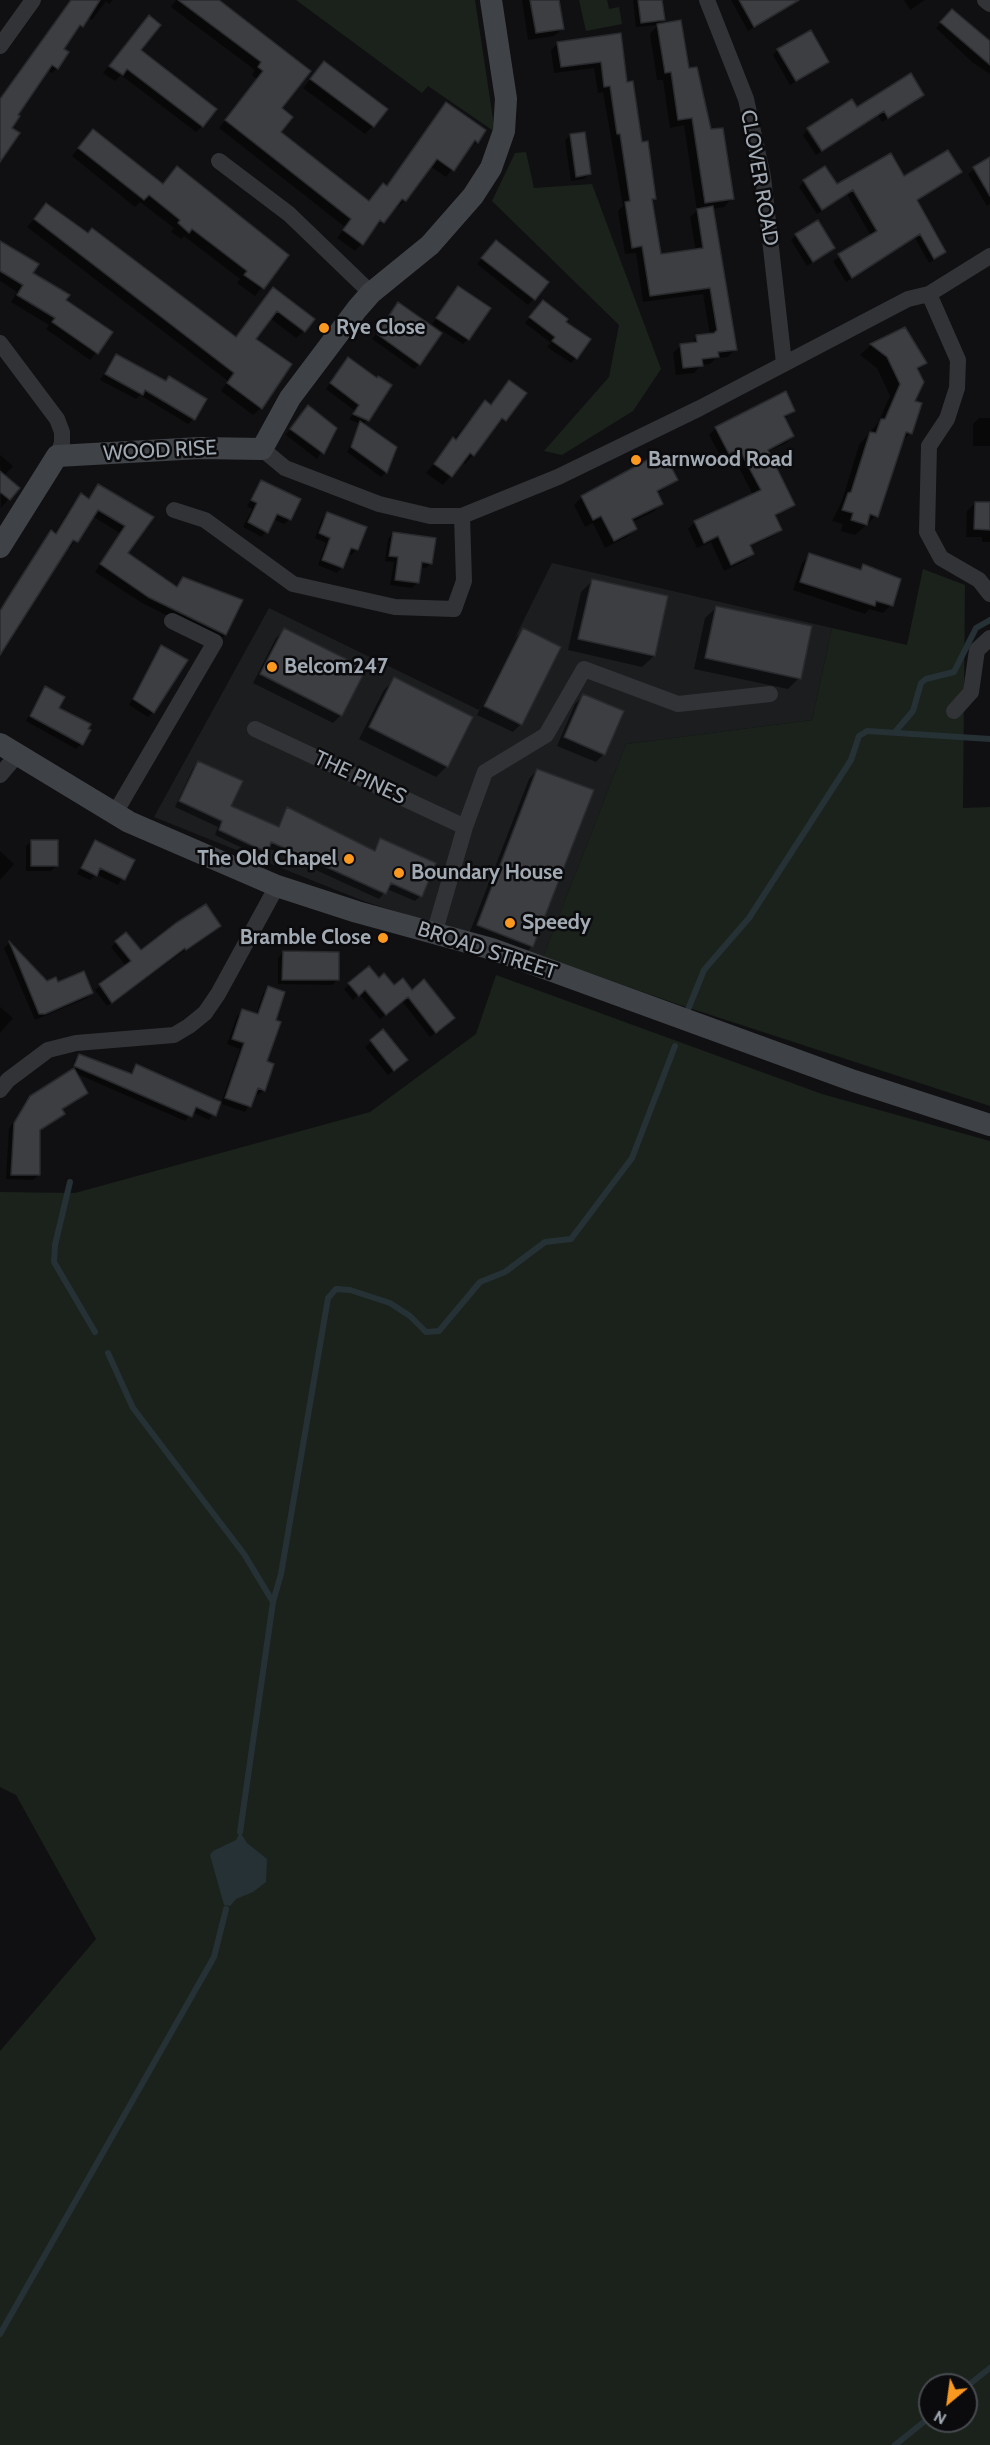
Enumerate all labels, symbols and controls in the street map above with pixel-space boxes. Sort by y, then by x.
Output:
street label: CLOVER ROAD [735,108,783,248]
place label: Rye Close [336,315,425,341]
marker: Rye Close [317,321,331,335]
street label: WOOD RISE [102,435,218,467]
place label: Barnwood Road [648,447,793,473]
marker: Barnwood Road [629,453,643,467]
place label: Belcom247 [284,654,388,680]
marker: Belcom247 [265,660,279,674]
street label: THE PINES [310,746,410,810]
place label: The Old Chapel [197,846,337,872]
marker: The Old Chapel [342,852,356,866]
place label: Boundary House [411,860,563,886]
marker: Boundary House [392,866,406,880]
place label: Speedy [522,910,591,936]
marker: Speedy [503,916,517,930]
street label: BROAD STREET [414,917,560,985]
place label: Bramble Close [240,925,371,951]
marker: Bramble Close [376,931,390,945]
north arrow [918,2373,978,2433]
text: N [930,2406,950,2428]

